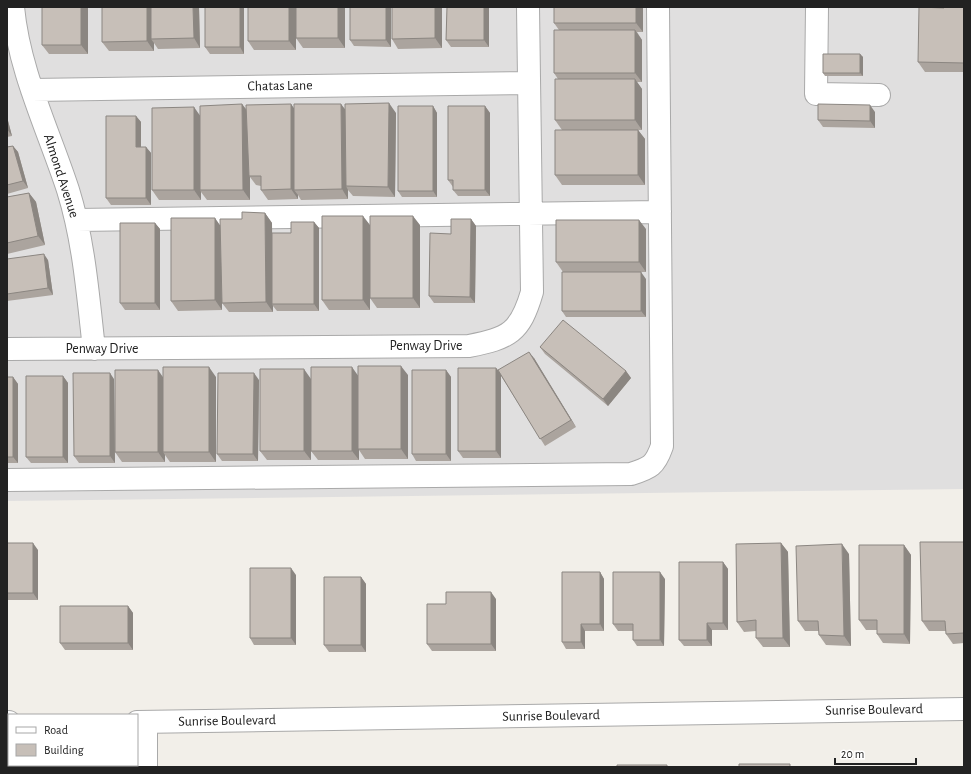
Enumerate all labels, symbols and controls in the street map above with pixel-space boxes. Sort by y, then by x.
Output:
street label: Chatas Lane [247,78,313,94]
street label: Almond Avenue [41,132,81,220]
street label: Penway Drive [389,339,463,353]
street label: Penway Drive [65,342,139,356]
street label: Sunrise Boulevard [825,702,923,718]
street label: Sunrise Boulevard [502,708,600,724]
street label: Sunrise Boulevard [178,713,276,729]
legend [8,714,138,766]
text: Road [44,724,68,736]
scale bar [835,740,916,766]
text: Building [44,744,84,756]
text: 20 m [841,748,864,760]

